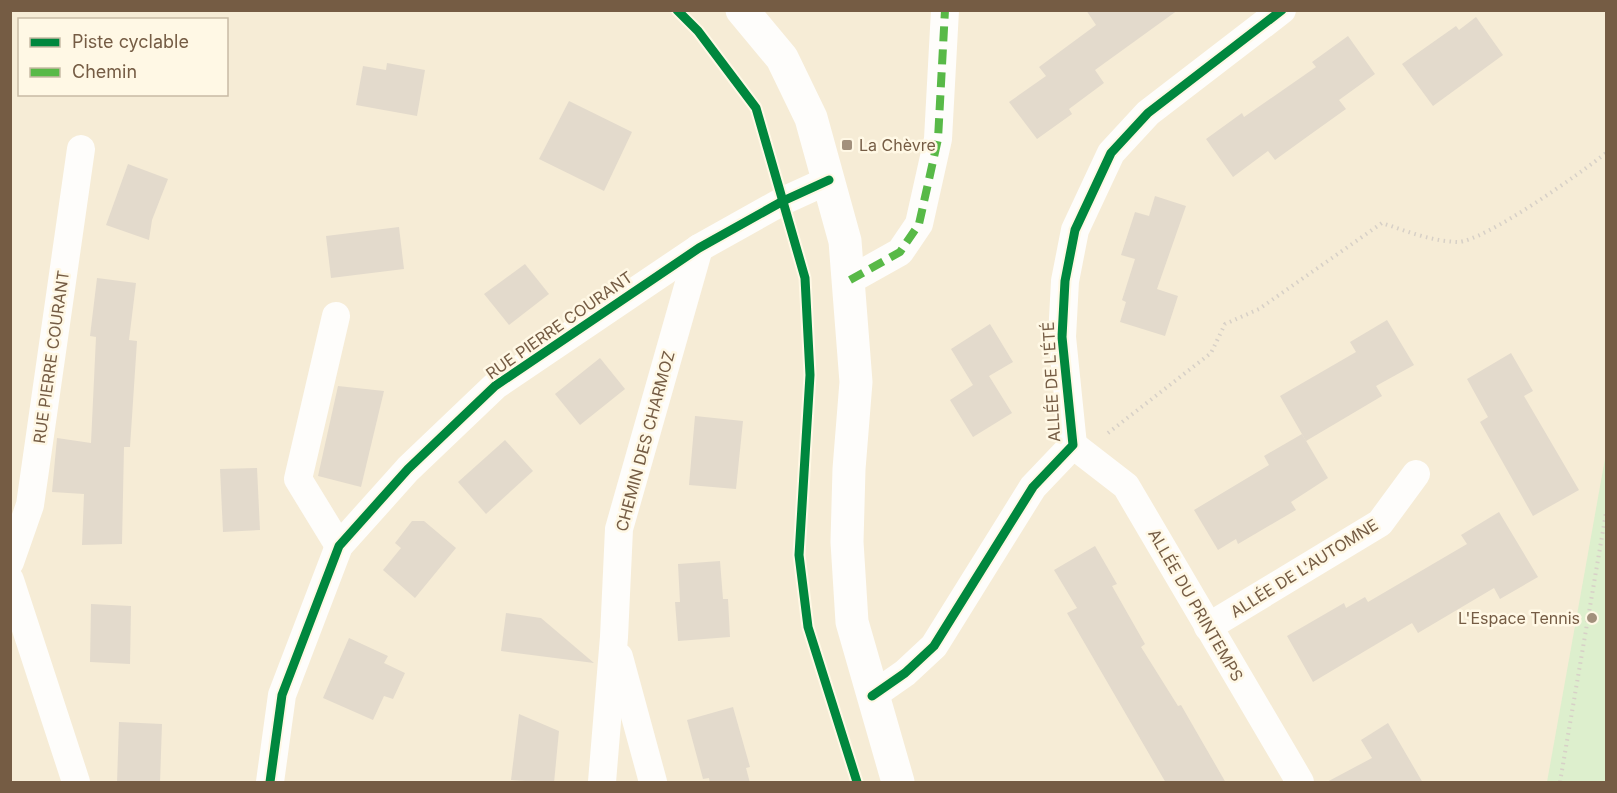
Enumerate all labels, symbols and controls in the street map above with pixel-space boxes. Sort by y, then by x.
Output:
legend [18,18,228,96]
text: Piste cyclable [72,31,189,52]
text: Chemin [72,61,137,82]
place label: La Chèvre [859,135,936,155]
marker: La Chèvre [840,138,854,152]
street label: RUE PIERRE COURANT [482,267,636,383]
street label: RUE PIERRE COURANT [29,269,73,445]
street label: ALLÉE DE L'ÉTÉ [1038,321,1064,443]
street label: CHEMIN DES CHARMOZ [611,349,679,533]
street label: ALLÉE DE L'AUTOMNE [1226,514,1382,622]
street label: ALLÉE DU PRINTEMPS [1144,525,1248,685]
place label: L'Espace Tennis [1458,608,1580,628]
marker: L'Espace Tennis [1585,611,1599,625]

